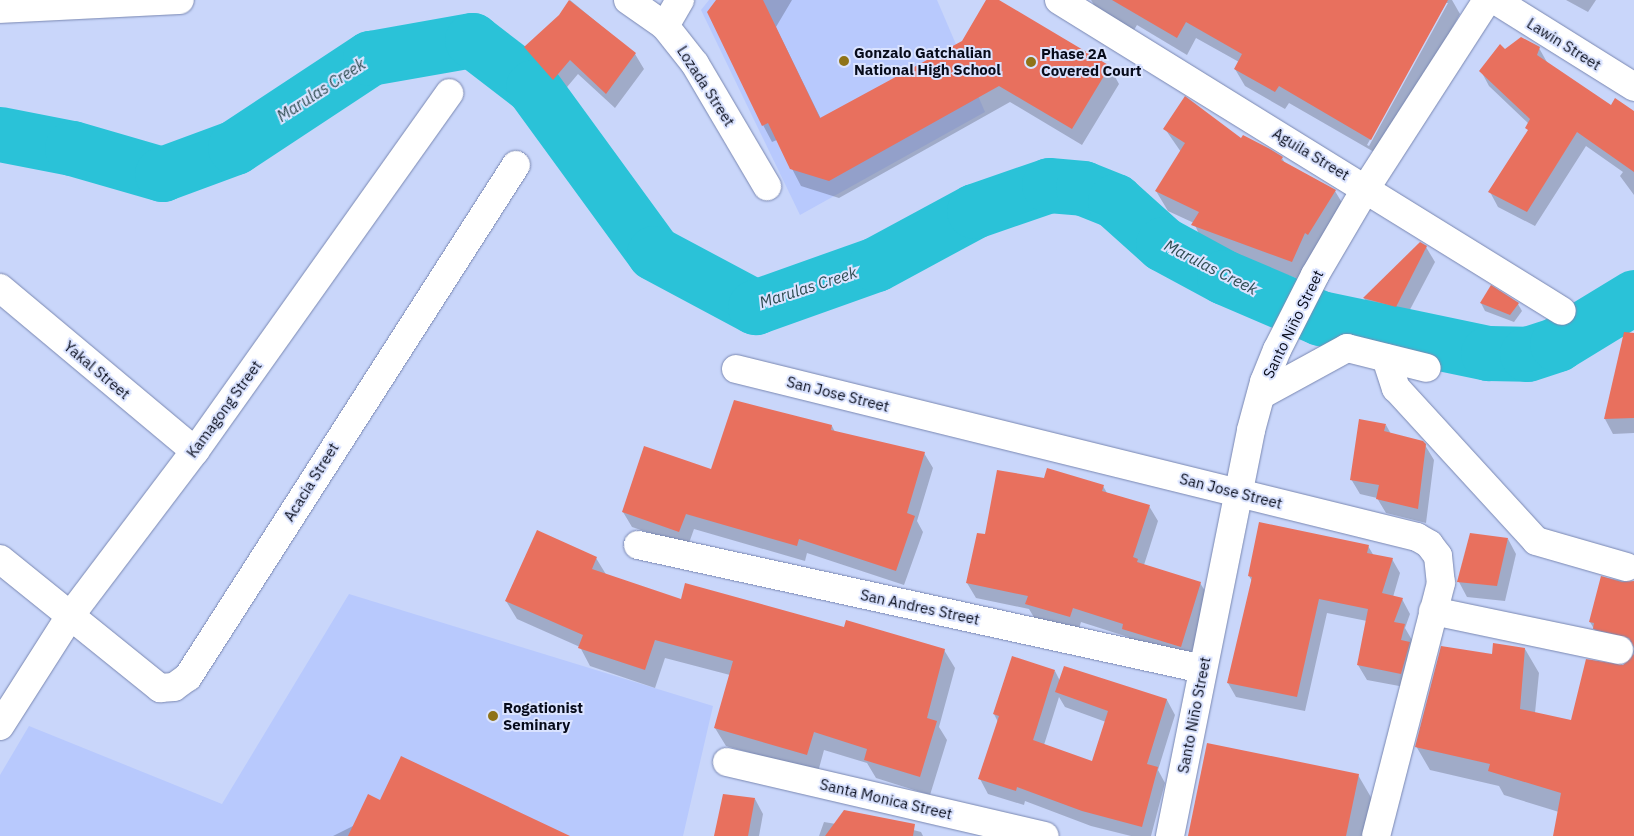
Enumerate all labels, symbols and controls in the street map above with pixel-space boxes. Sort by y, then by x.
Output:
street label: Lawin Street [1524,14,1604,74]
street label: Lozada Street [673,42,739,130]
place label: Gonzalo Gatchalian National High School [854,43,1001,78]
place label: Phase 2A Covered Court [1041,44,1142,79]
water label: Marulas Creek [273,54,369,126]
marker: Gonzalo Gatchalian National High School [838,55,850,67]
marker: Phase 2A Covered Court [1025,56,1037,68]
street label: Aguila Street [1269,124,1353,184]
water label: Marulas Creek [1161,235,1261,299]
water label: Marulas Creek [757,262,859,312]
street label: Santo Niño Street [1259,267,1327,381]
street label: Yakal Street [60,337,134,403]
street label: Kamagong Street [183,357,265,461]
street label: San Jose Street [785,373,891,415]
street label: Acacia Street [280,439,342,525]
street label: San Jose Street [1178,470,1284,512]
street label: San Andres Street [859,586,981,628]
street label: Santo Niño Street [1174,655,1214,775]
place label: Rogationist Seminary [503,698,583,733]
marker: Rogationist Seminary [487,710,499,722]
street label: Santa Monica Street [818,775,954,823]

